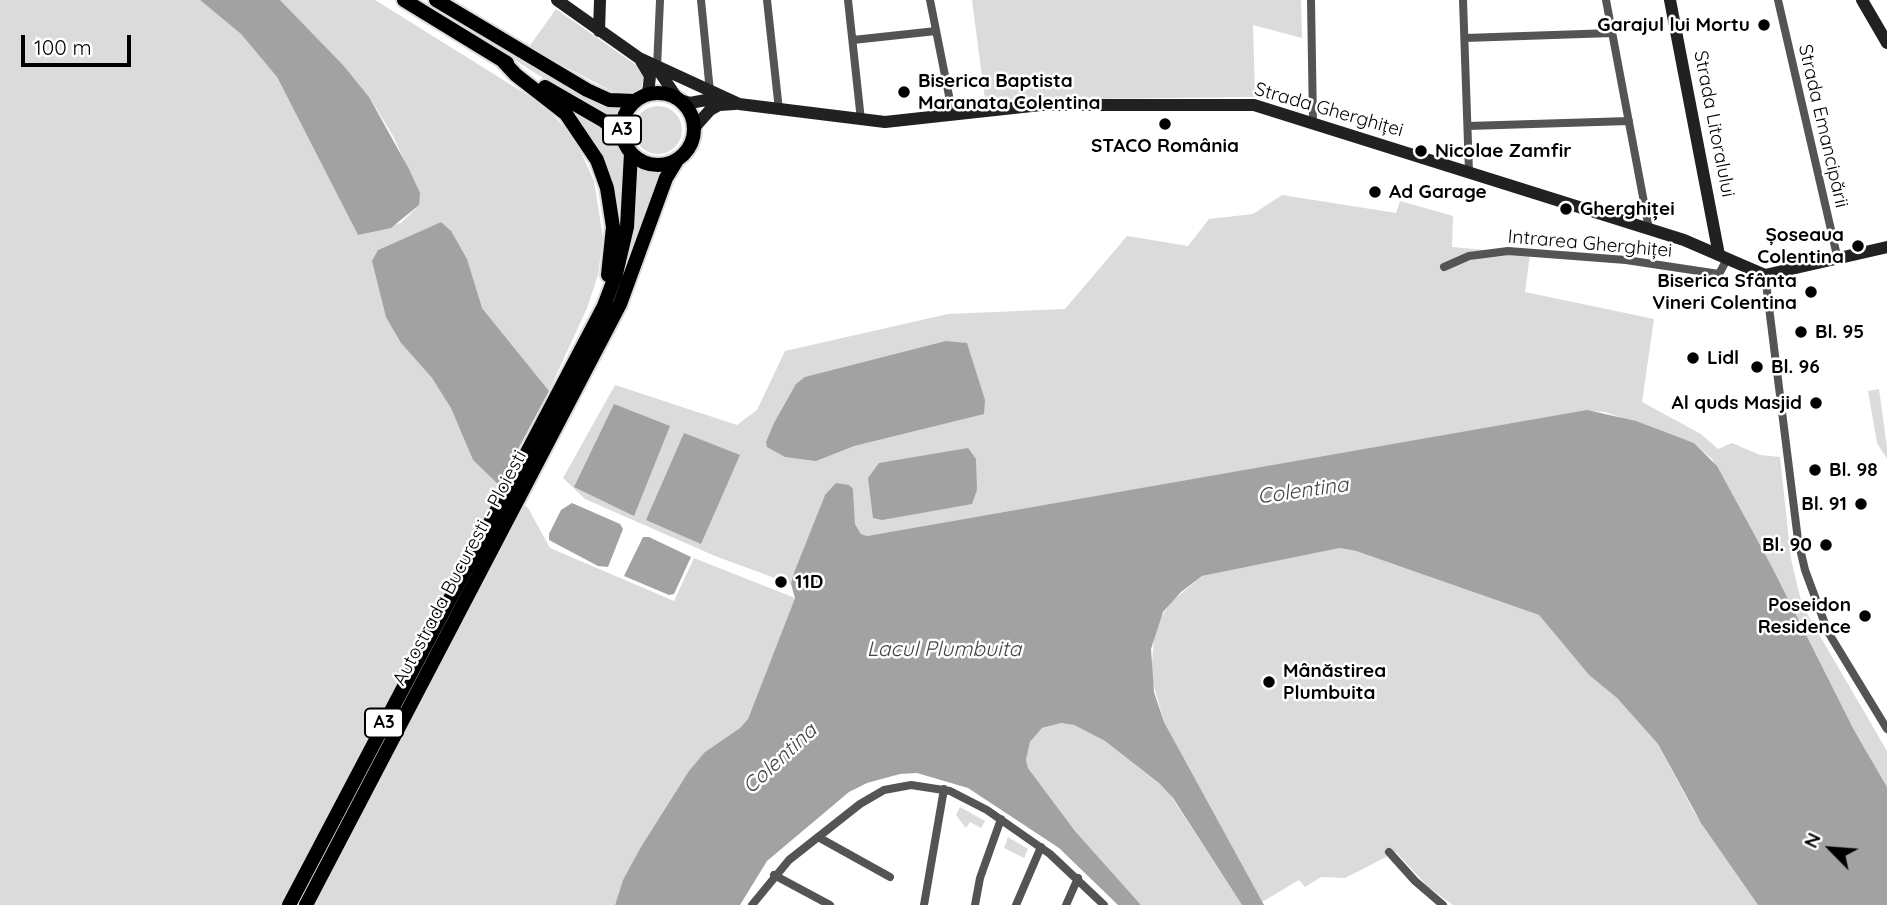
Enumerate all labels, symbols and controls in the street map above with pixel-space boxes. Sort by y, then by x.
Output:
place label: Garajul lui Mortu [1597,14,1750,36]
marker: Garajul lui Mortu [1756,17,1772,33]
scale bar [24,21,135,65]
text: 100 m [34,34,92,60]
street label: Strada Emancipării [1793,42,1853,210]
street label: Strada Litoralului [1689,49,1739,199]
place label: Biserica Baptista Maranata Colentina [918,70,1100,114]
street label: Strada Gherghiței [1252,78,1406,142]
marker: Biserica Baptista Maranata Colentina [896,84,912,100]
road number: A3 [603,116,641,145]
marker: STACO România [1157,116,1173,132]
place label: STACO România [1091,135,1239,157]
place label: Nicolae Zamfir [1435,140,1572,162]
marker: Nicolae Zamfir [1413,143,1429,159]
place label: Ad Garage [1389,181,1487,203]
marker: Ad Garage [1367,184,1383,200]
place label: Gherghiței [1580,198,1675,220]
marker: Gherghiței [1558,201,1574,217]
place label: Șoseaua Colentina [1757,224,1844,268]
street label: Intrarea Gherghiței [1507,225,1673,263]
marker: Șoseaua Colentina [1850,238,1866,254]
place label: Biserica Sfânta Vineri Colentina [1652,270,1797,314]
marker: Biserica Sfânta Vineri Colentina [1803,284,1819,300]
place label: Bl. 95 [1815,321,1864,343]
marker: Bl. 95 [1793,324,1809,340]
place label: Lidl [1707,347,1739,369]
marker: Lidl [1685,350,1701,366]
place label: Bl. 96 [1771,356,1820,378]
marker: Bl. 96 [1749,359,1765,375]
place label: Al quds Masjid [1672,392,1802,414]
marker: Al quds Masjid [1808,395,1824,411]
street label: Autostrada Bucuresti - Ploiesti [388,447,532,689]
place label: Bl. 98 [1829,459,1878,481]
marker: Bl. 98 [1807,462,1823,478]
water label: Colentina [1256,472,1350,510]
place label: Bl. 91 [1801,493,1847,515]
marker: Bl. 91 [1853,496,1869,512]
place label: Bl. 90 [1762,534,1812,556]
marker: Bl. 90 [1818,537,1834,553]
place label: 11D [795,571,823,593]
marker: 11D [773,574,789,590]
place label: Poseidon Residence [1758,594,1851,638]
marker: Poseidon Residence [1857,608,1873,624]
water label: Lacul Plumbuita [867,637,1021,663]
place label: Mânăstirea Plumbuita [1283,660,1386,704]
marker: Mânăstirea Plumbuita [1261,674,1277,690]
road number: A3 [365,708,403,738]
water label: Colentina [738,719,822,799]
north arrow [1796,814,1866,884]
text: N [1798,829,1826,852]

